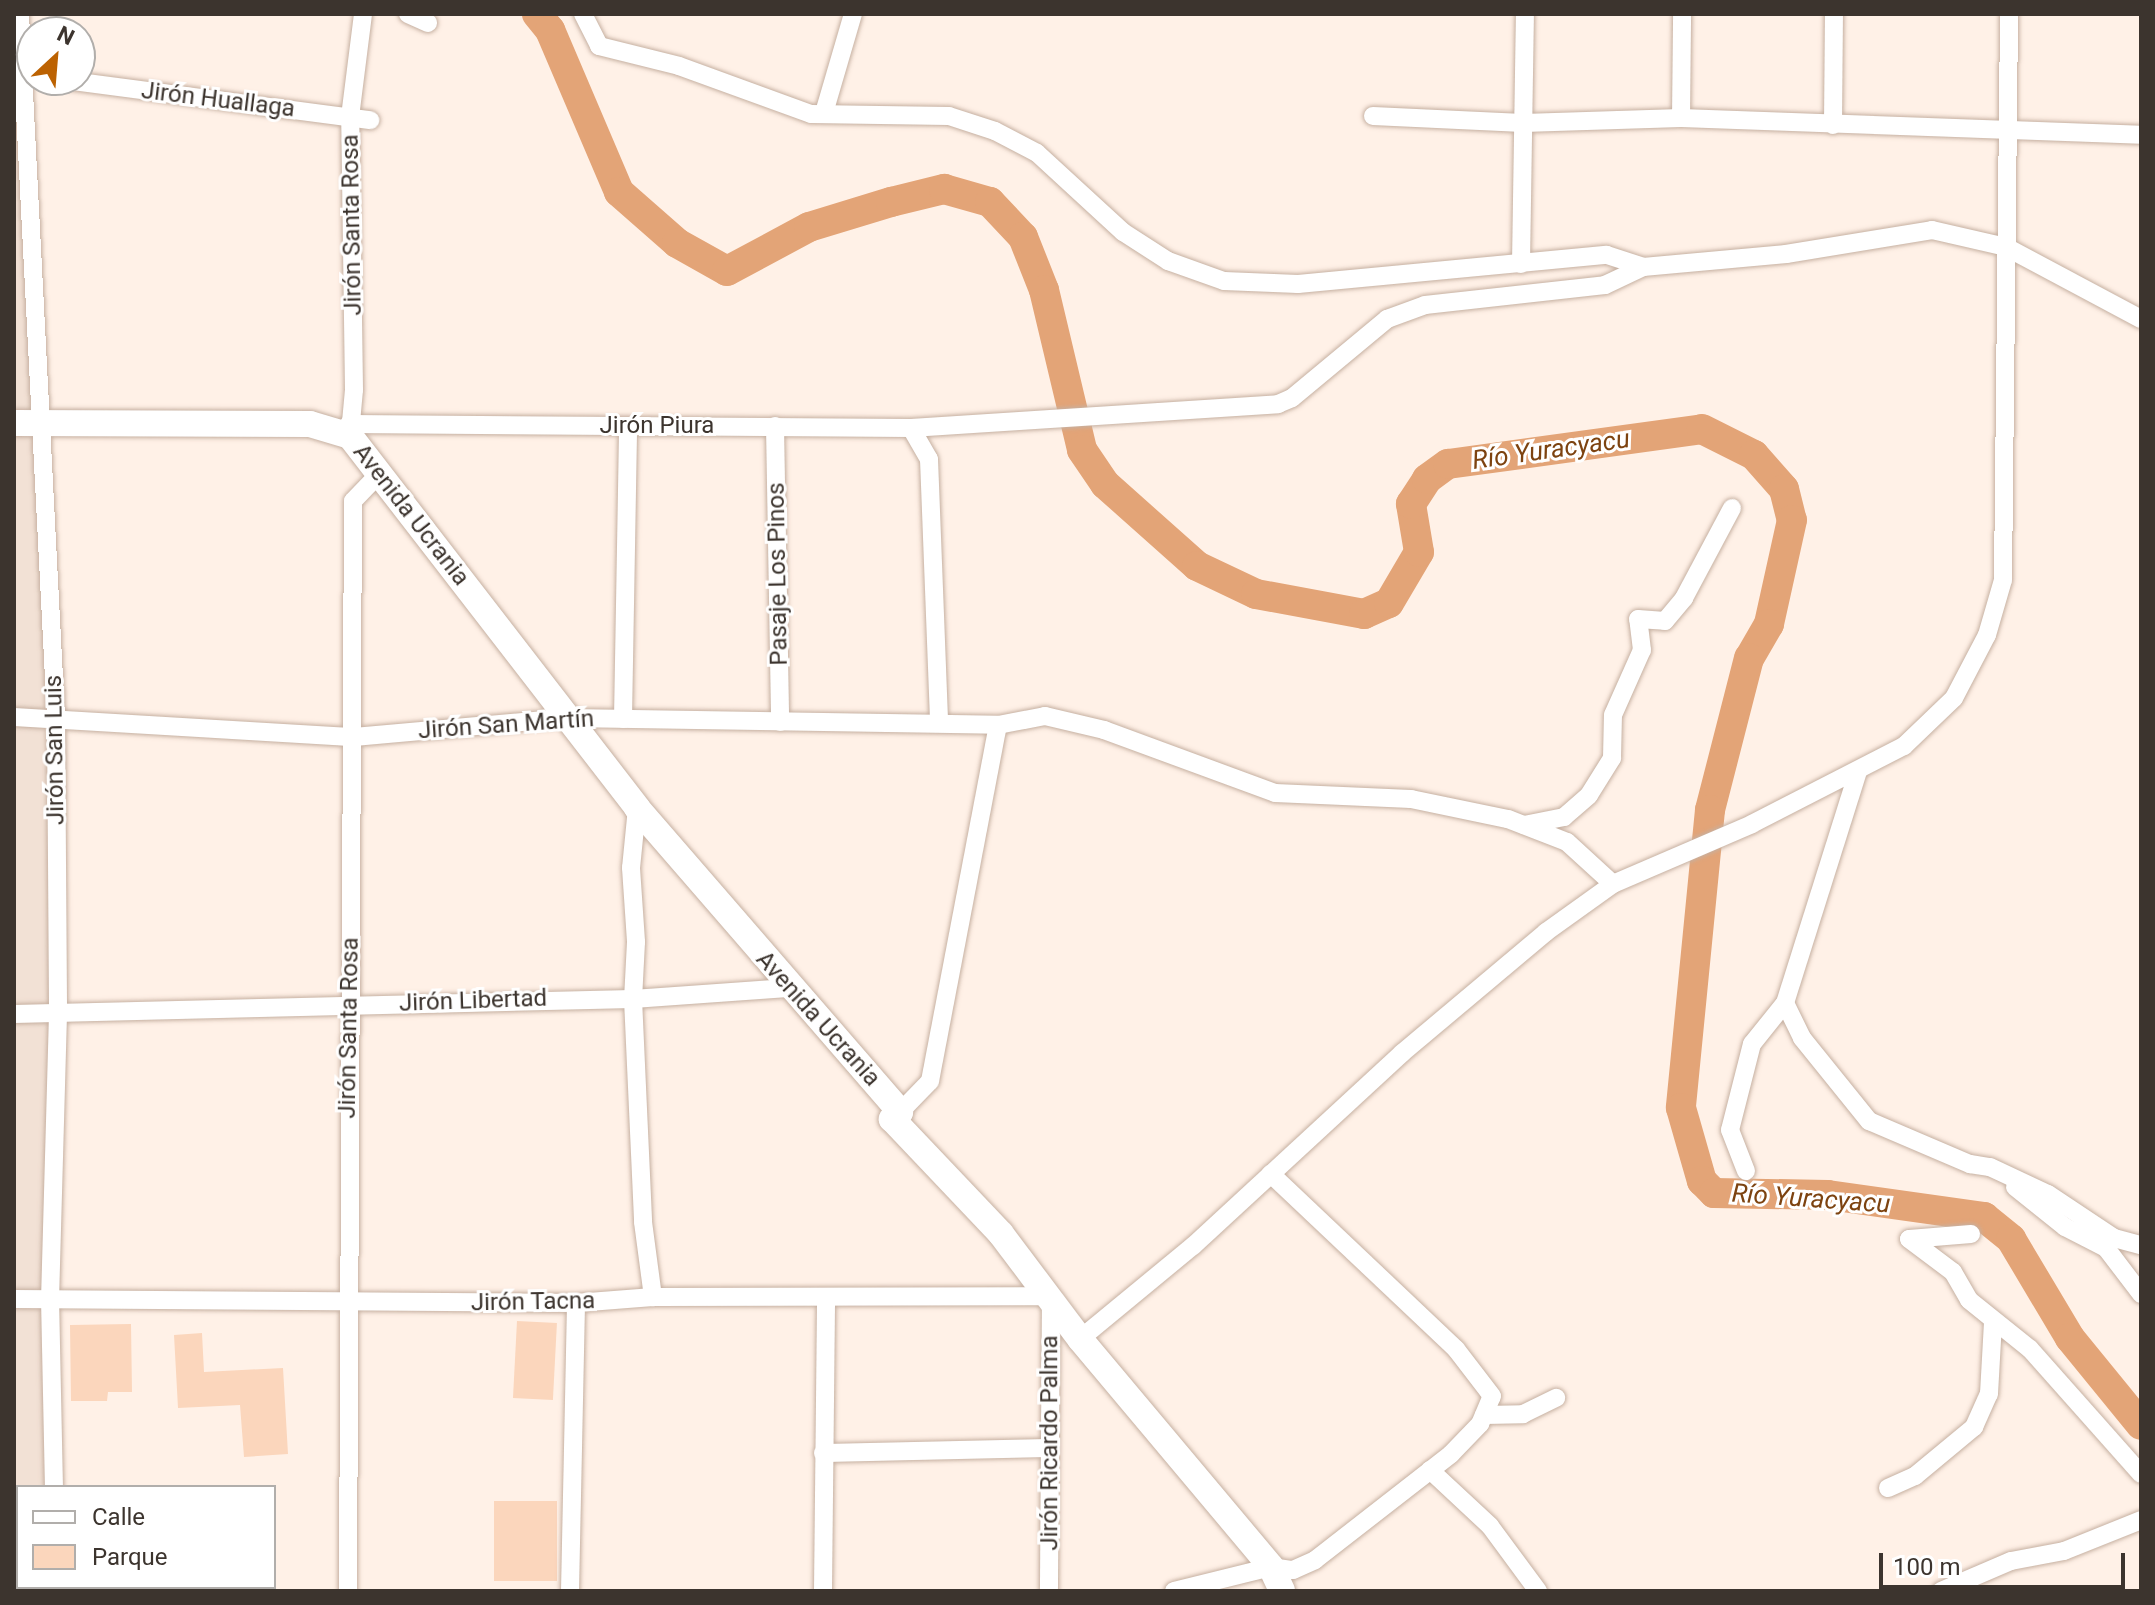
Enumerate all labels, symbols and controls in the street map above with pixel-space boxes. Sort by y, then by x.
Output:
north arrow [16,16,96,96]
text: N [53,21,78,50]
street label: Jirón Huallaga [140,76,296,124]
street label: Jirón Santa Rosa [336,134,368,316]
street label: Jirón Piura [600,412,714,440]
water label: Río Yuracyacu [1470,424,1632,476]
street label: Avenida Ucrania [347,438,475,592]
street label: Pasaje Los Pinos [762,482,794,666]
street label: Jirón San Luis [39,675,71,825]
street label: Jirón San Martín [417,704,595,746]
street label: Jirón Santa Rosa [333,937,365,1119]
street label: Avenida Ucrania [750,945,886,1093]
street label: Jirón Libertad [399,984,547,1018]
water label: Río Yuracyacu [1731,1178,1891,1220]
street label: Jirón Tacna [470,1287,596,1317]
street label: Jirón Ricardo Palma [1036,1335,1064,1551]
legend [16,1485,276,1589]
text: Calle [92,1503,145,1531]
scale bar [1883,1537,2129,1587]
text: Parque [92,1543,168,1571]
text: 100 m [1893,1553,1960,1581]

